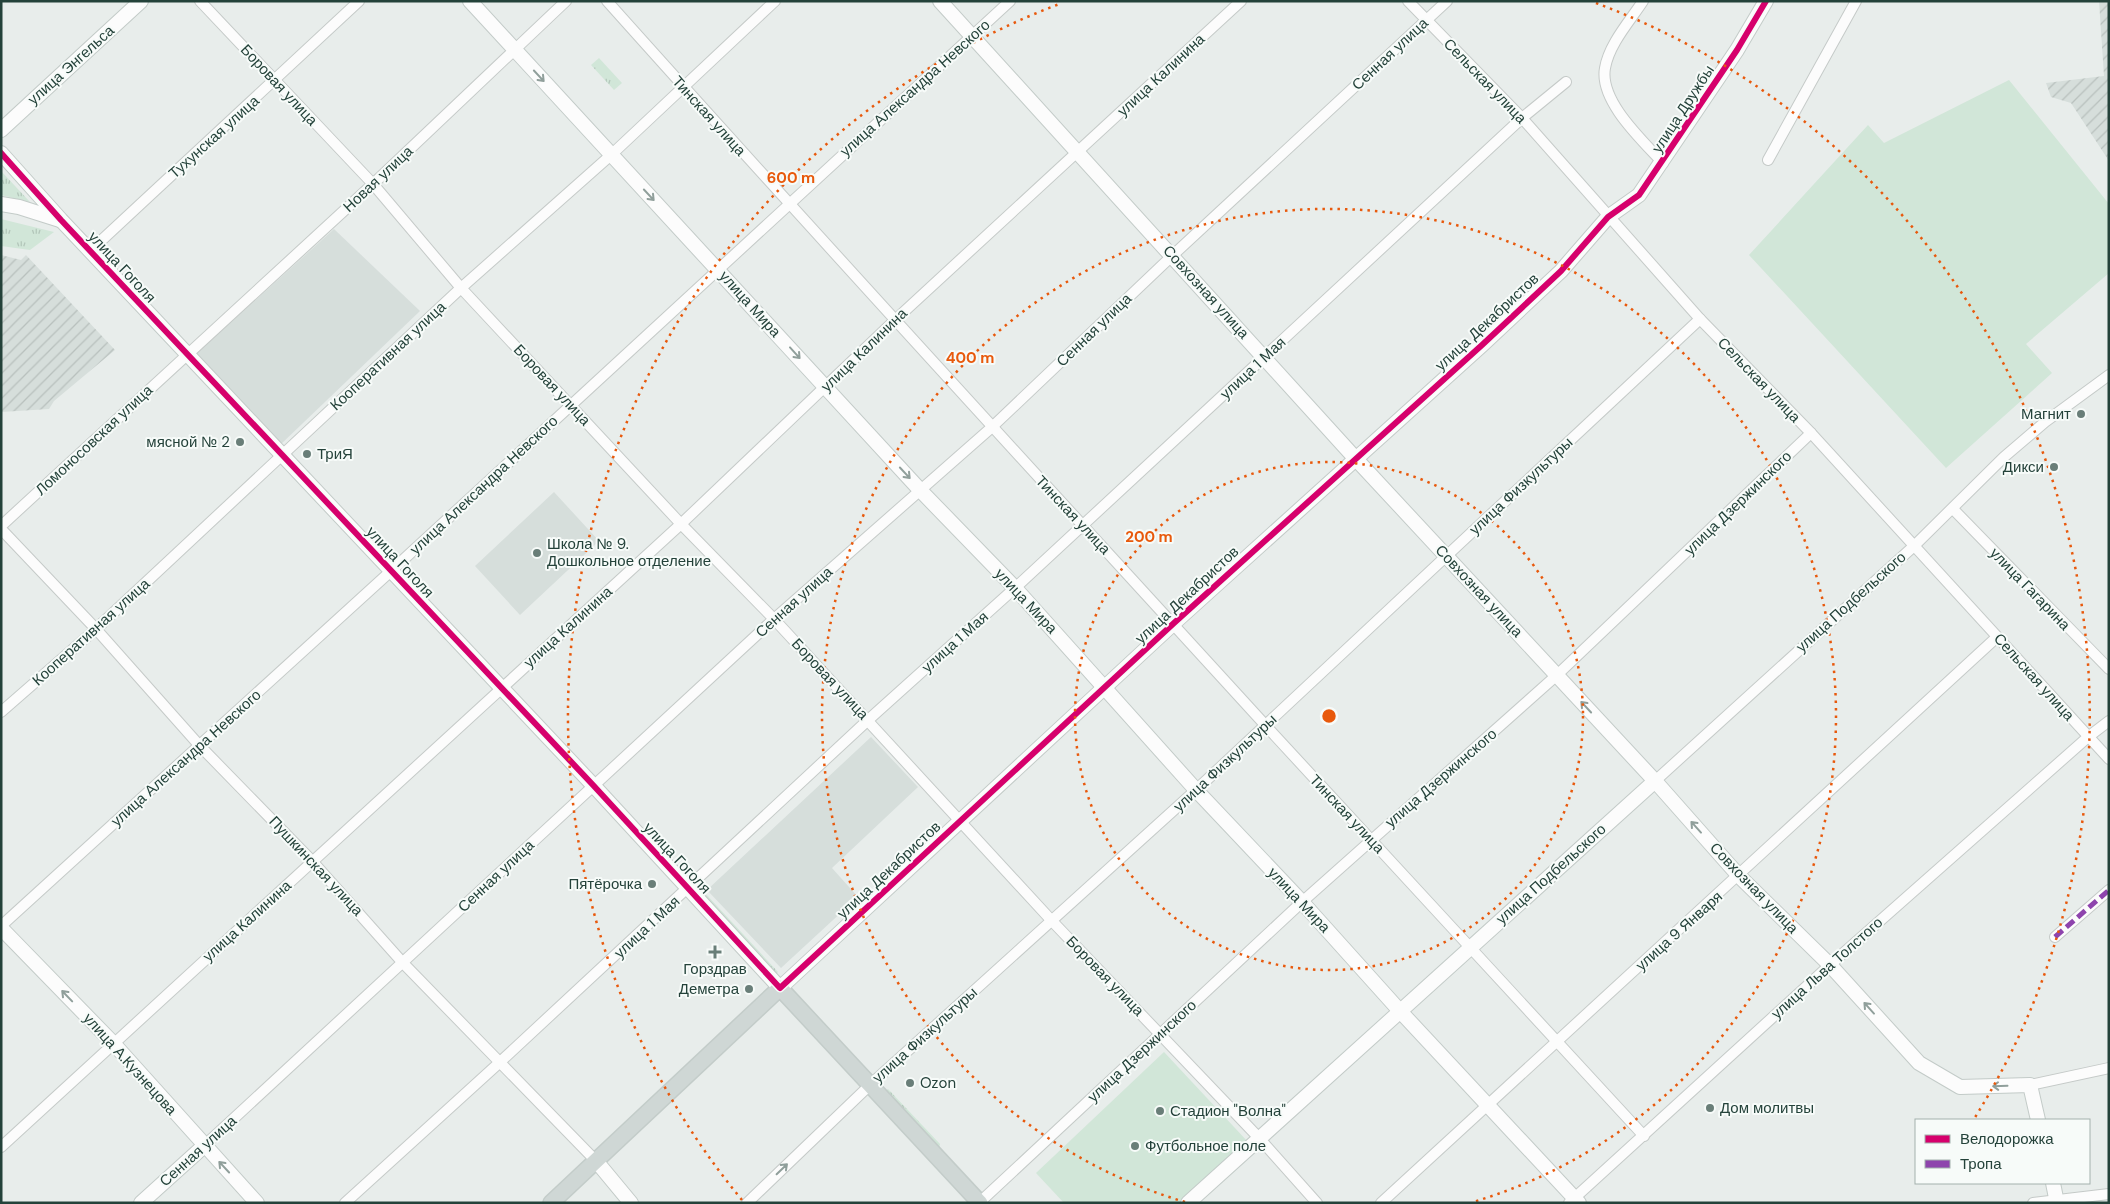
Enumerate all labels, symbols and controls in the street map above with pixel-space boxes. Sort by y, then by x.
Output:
street label: Сенная улица [1348,13,1433,95]
street label: улица Александра Невского [836,15,994,161]
street label: улица Энгельса [24,20,119,109]
street label: улица Калинина [1113,29,1210,121]
street label: Сельская улица [1439,34,1531,128]
street label: Боровая улица [236,40,322,130]
street label: улица Дружбы [1647,61,1719,157]
one-way arrow [533,70,545,82]
street label: Тинская улица [668,72,751,161]
street label: Тухунская улица [165,91,264,183]
street label: Новая улица [339,141,418,217]
text: 600 m [767,168,815,188]
one-way arrow [643,189,655,202]
street label: улица Гоголя [84,227,160,307]
street label: Совхозная улица [1159,241,1254,344]
street label: улица Мира [715,267,786,342]
street label: улица Декабристов [1431,269,1543,375]
street label: Сенная улица [1052,289,1136,371]
street label: Кооперативная улица [326,297,451,415]
street label: улица Калинина [817,303,912,396]
street label: улица 1 Мая [1216,332,1290,404]
street label: Сельская улица [1713,333,1805,427]
street label: Боровая улица [509,340,595,430]
one-way arrow [789,347,801,360]
text: 400 m [946,348,994,368]
street label: Ломоносовская улица [31,380,157,500]
place label: Магнит [2021,404,2071,424]
marker: Магнит [2075,408,2087,420]
street label: улица Александра Невского [406,411,562,559]
place label: мясной № 2 [146,432,230,452]
street label: улица Физкультуры [1465,433,1577,539]
marker: мясной № 2 [234,436,246,448]
place label: ТриЯ [317,444,353,464]
street label: улица Дзержинского [1680,446,1796,560]
marker: ТриЯ [301,448,313,460]
place label: Дикси [2003,457,2044,477]
marker: Дикси [2048,461,2060,473]
one-way arrow [899,467,910,480]
street label: Тинская улица [1031,471,1115,559]
street label: улица Гоголя [362,522,438,602]
text: 200 m [1125,527,1173,547]
place label: Школа № 9. Дошкольное отделение [547,534,711,571]
street label: Совхозная улица [1431,540,1528,642]
street label: улица Декабристов [1131,542,1243,648]
street label: улица Гагарина [1985,543,2075,635]
marker: Школа № 9. Дошкольное отделение [531,547,543,559]
street label: улица Подбельского [1792,547,1910,657]
street label: Сенная улица [751,562,837,642]
street label: улица Мира [990,564,1062,639]
street label: Кооперативная улица [28,573,154,690]
street label: улица Калинина [519,581,617,672]
street label: улица 1 Мая [917,607,993,677]
street label: Сельская улица [1989,629,2079,726]
street label: Боровая улица [787,634,873,724]
street label: улица Александра Невского [107,685,265,831]
one-way arrow [1580,701,1592,713]
centre of rings [1320,707,1338,725]
street label: улица Физкультуры [1169,710,1281,816]
street label: улица Дзержинского [1381,724,1501,832]
street label: Тинская улица [1305,770,1389,858]
street label: Пушкинская улица [264,812,368,921]
street label: улица Декабристов [833,817,945,923]
street label: улица Гоголя [639,818,715,898]
street label: улица Подбельского [1492,819,1610,929]
one-way arrow [1690,821,1702,834]
street label: Сенная улица [454,835,539,917]
street label: Совхозная улица [1705,838,1803,938]
street label: улица Мира [1263,863,1335,938]
place label: Пятёрочка [568,874,643,894]
street label: улица Калинина [198,875,296,966]
marker: Пятёрочка [646,878,658,890]
street label: улица 9 Января [1631,887,1727,975]
street label: улица 1 Мая [610,891,684,963]
street label: улица Льва Толстого [1767,912,1887,1024]
street label: Боровая улица [1062,932,1149,1021]
marker: Горздрав [709,946,721,958]
place label: Горздрав [683,959,747,979]
place label: Деметра [679,979,740,999]
marker: Деметра [743,983,755,995]
street label: улица Физкультуры [868,983,982,1087]
one-way arrow [61,989,73,1002]
street label: улица Дзержинского [1083,995,1201,1107]
one-way arrow [1863,1001,1874,1014]
street label: улица А.Кузнецова [79,1009,182,1120]
place label: Ozon [920,1073,956,1093]
marker: Ozon [904,1077,916,1089]
one-way arrow [1992,1081,2008,1090]
place label: Дом молитвы [1720,1098,1814,1118]
place label: Стадион "Волна" [1170,1101,1286,1121]
marker: Дом молитвы [1704,1102,1716,1114]
marker: Стадион "Волна" [1154,1105,1166,1117]
street label: Сенная улица [155,1111,241,1191]
legend [1915,1119,2090,1184]
text: Велодорожка [1960,1129,2054,1149]
place label: Футбольное поле [1145,1136,1266,1156]
marker: Футбольное поле [1129,1140,1141,1152]
text: Тропа [1960,1154,2002,1174]
one-way arrow [218,1161,230,1174]
one-way arrow [776,1163,789,1175]

